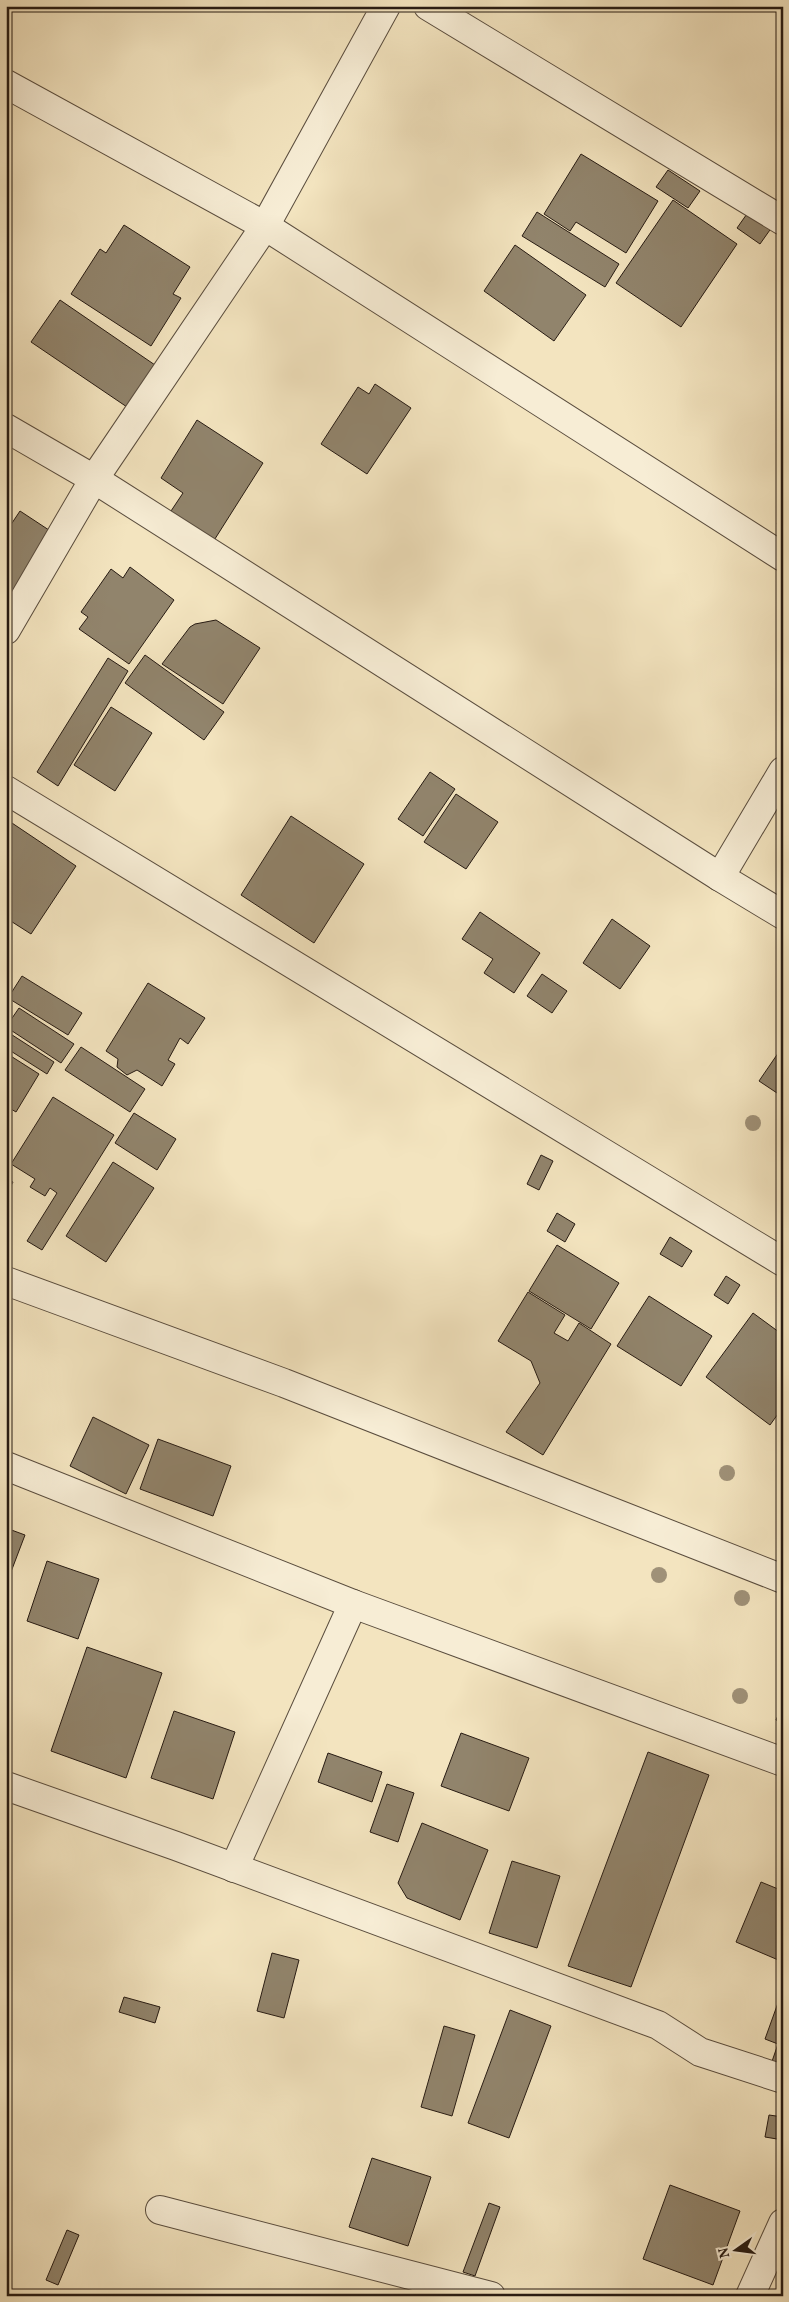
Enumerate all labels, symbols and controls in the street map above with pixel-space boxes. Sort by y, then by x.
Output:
north arrow [712,2224,762,2274]
text: N [714,2246,735,2260]

